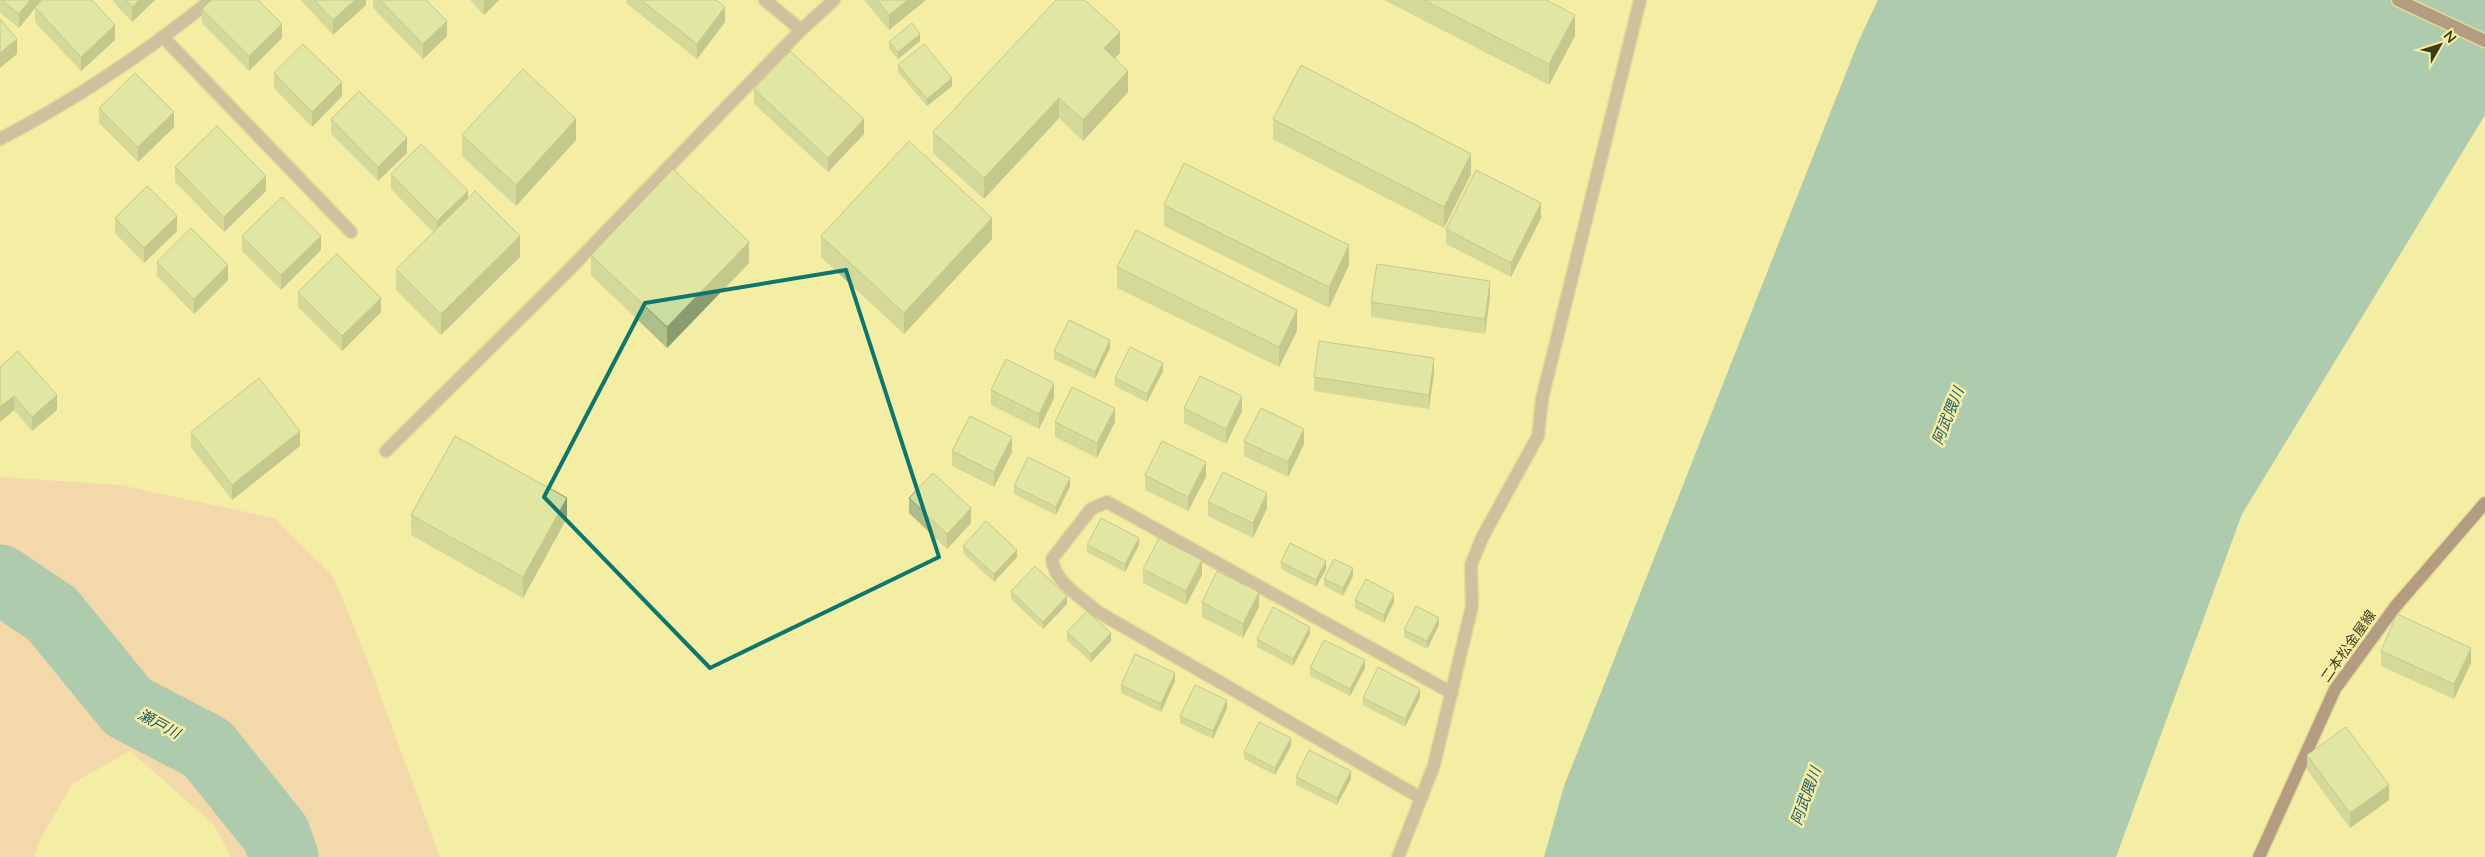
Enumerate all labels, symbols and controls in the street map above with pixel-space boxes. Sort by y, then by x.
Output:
north arrow [2415,20,2465,70]
text: N [2440,27,2460,46]
water label: 阿武隈川 [1927,383,1967,447]
street label: 二本松金屋線 [2317,606,2379,685]
water label: 瀬戸川 [135,705,185,743]
water label: 阿武隈川 [1786,763,1824,827]

